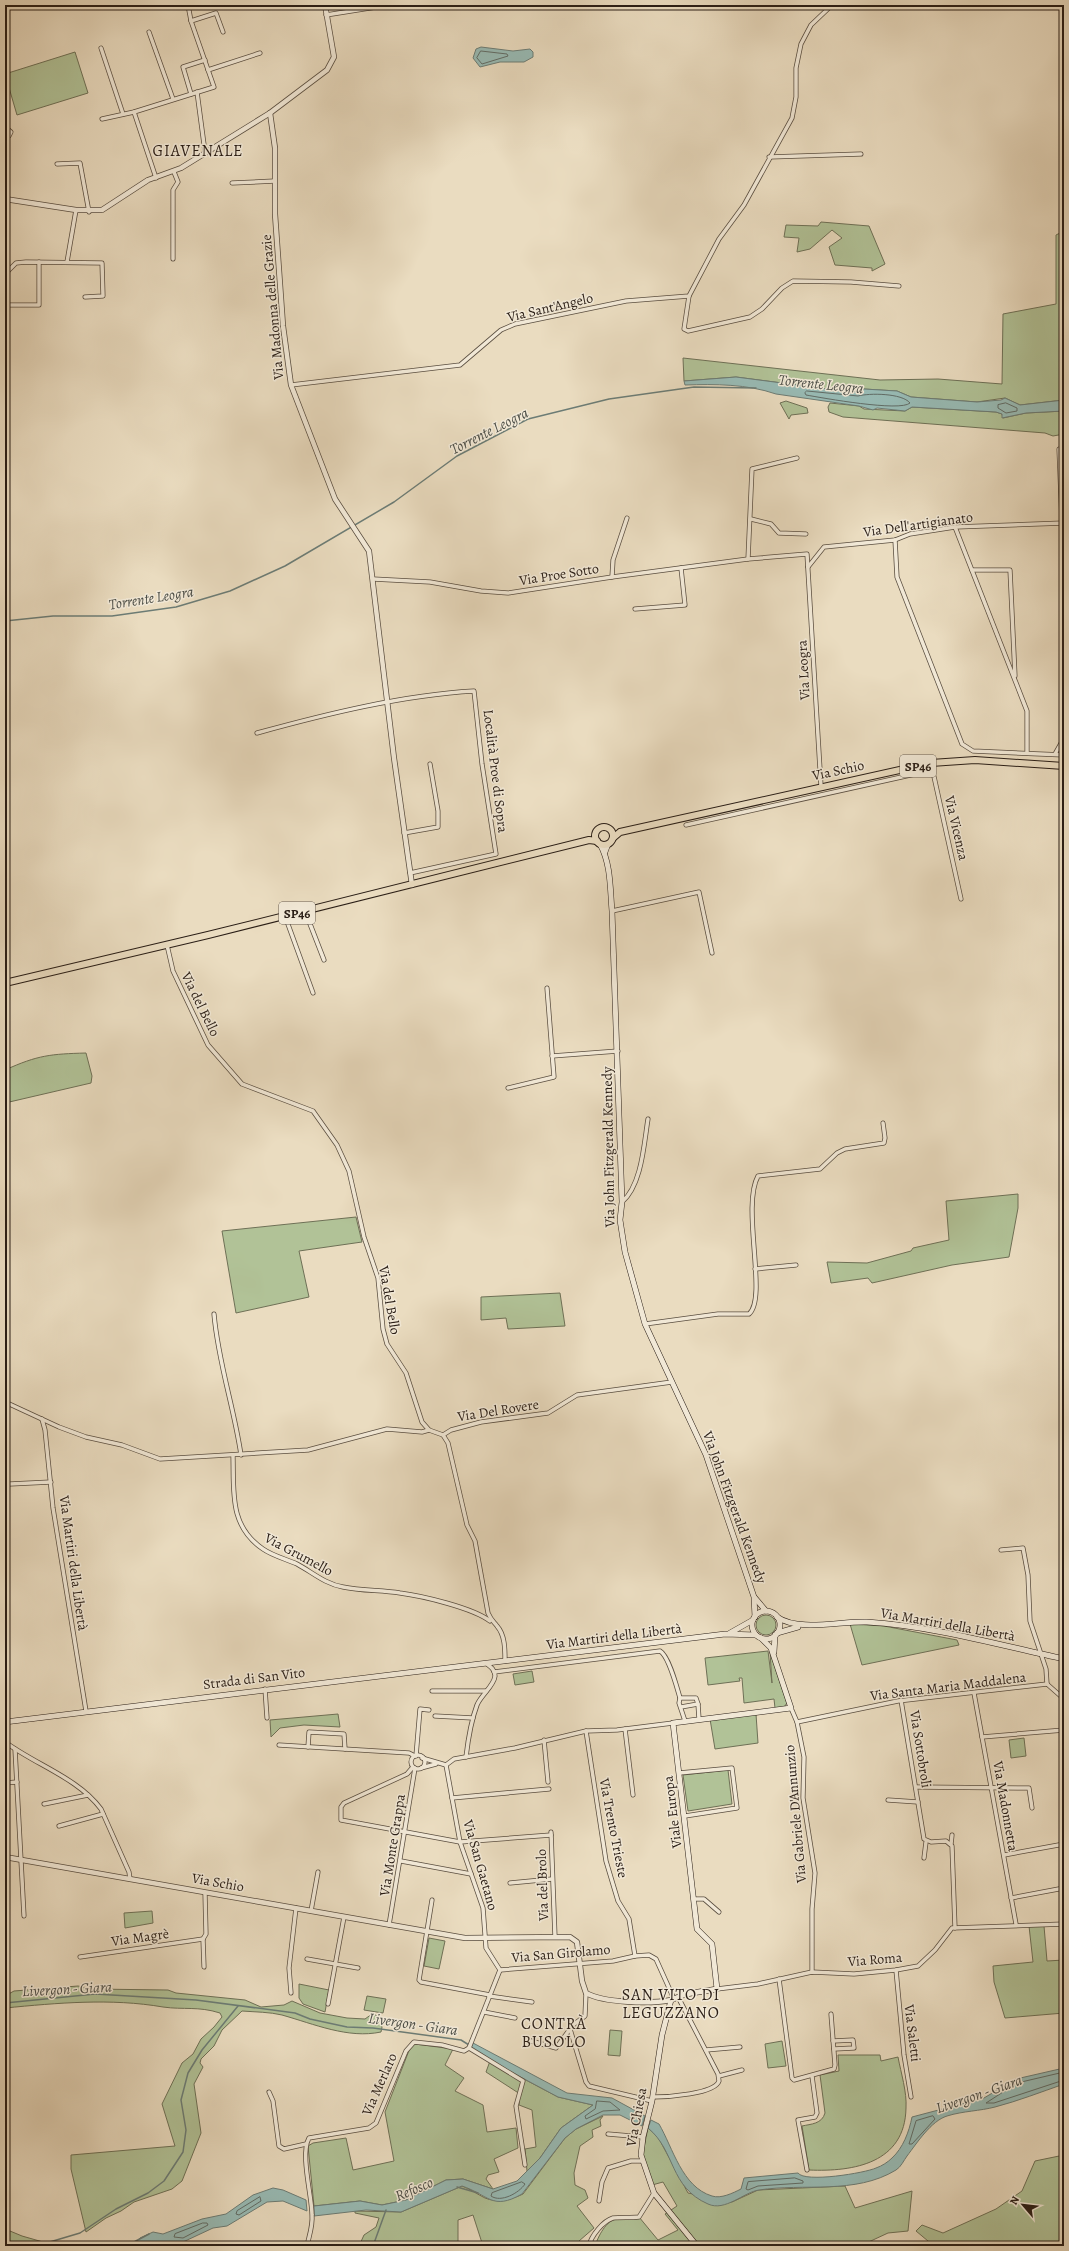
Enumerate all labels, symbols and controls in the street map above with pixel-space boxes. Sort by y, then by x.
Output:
district label: GIAVENALE [152,140,244,162]
street label: Via Madonna delle Grazie [257,234,288,381]
street label: Via Sant'Angelo [504,288,595,327]
water label: Torrente Leogra [777,370,865,398]
water label: Torrente Leogra [446,403,532,459]
street label: Via Dell'artigianato [861,507,974,542]
street label: Via Proe Sotto [517,559,600,590]
water label: Torrente Leogra [107,581,195,615]
street label: Via Leogra [792,639,815,702]
street label: Località Proe di Sopra [479,708,513,834]
road number: SP46 [900,755,936,777]
street label: Via Schio [809,756,866,785]
street label: Via Vicenza [940,793,973,863]
road number: SP46 [279,902,315,924]
street label: Via del Bello [176,968,224,1040]
street label: Via John Fitzgerald Kennedy [598,1066,619,1229]
street label: Via del Bello [374,1263,405,1336]
street label: Via Del Rovere [455,1395,540,1426]
street label: Via John Fitzgerald Kennedy [698,1427,771,1587]
street label: Via Martiri della Libertà [54,1493,92,1632]
street label: Via Grumello [260,1528,336,1580]
street label: Via Martiri della Libertà [878,1603,1017,1646]
street label: Via Martiri della Libertà [544,1619,683,1654]
street label: Strada di San Vito [202,1663,306,1694]
street label: Via Santa Maria Maddalena [868,1667,1028,1706]
street label: Via Sottobroli [905,1708,936,1789]
street label: Via Gabriele D'Annunzio [780,1744,811,1885]
street label: Via Madonnetta [988,1758,1023,1853]
street label: Viale Europa [659,1774,686,1850]
street label: Via Trento Trieste [594,1776,633,1880]
street label: Via Monte Grappa [375,1792,410,1899]
street label: Via San Gaetano [458,1817,502,1913]
street label: Via del Brolo [532,1849,553,1922]
street label: Via Schio [189,1868,246,1896]
street label: Via Magrè [109,1924,170,1951]
street label: Via San Girolamo [510,1940,611,1967]
street label: Via Roma [846,1948,903,1971]
water label: Livergon - Giara [22,1977,113,2001]
district label: SAN VITO DI LEGUZZANO [622,1984,720,2024]
street label: Via Saletti [899,2002,925,2063]
water label: Livergon - Giara [367,2008,459,2040]
district label: CONTRÀ BUSOLO [521,2013,587,2053]
street label: Via Merlaro [357,2050,402,2119]
water label: Livergon - Giara [933,2070,1025,2118]
street label: Via Chiesa [621,2085,652,2149]
water label: Refosco [392,2172,436,2206]
north arrow [1003,2185,1043,2225]
text: N [1006,2193,1023,2208]

